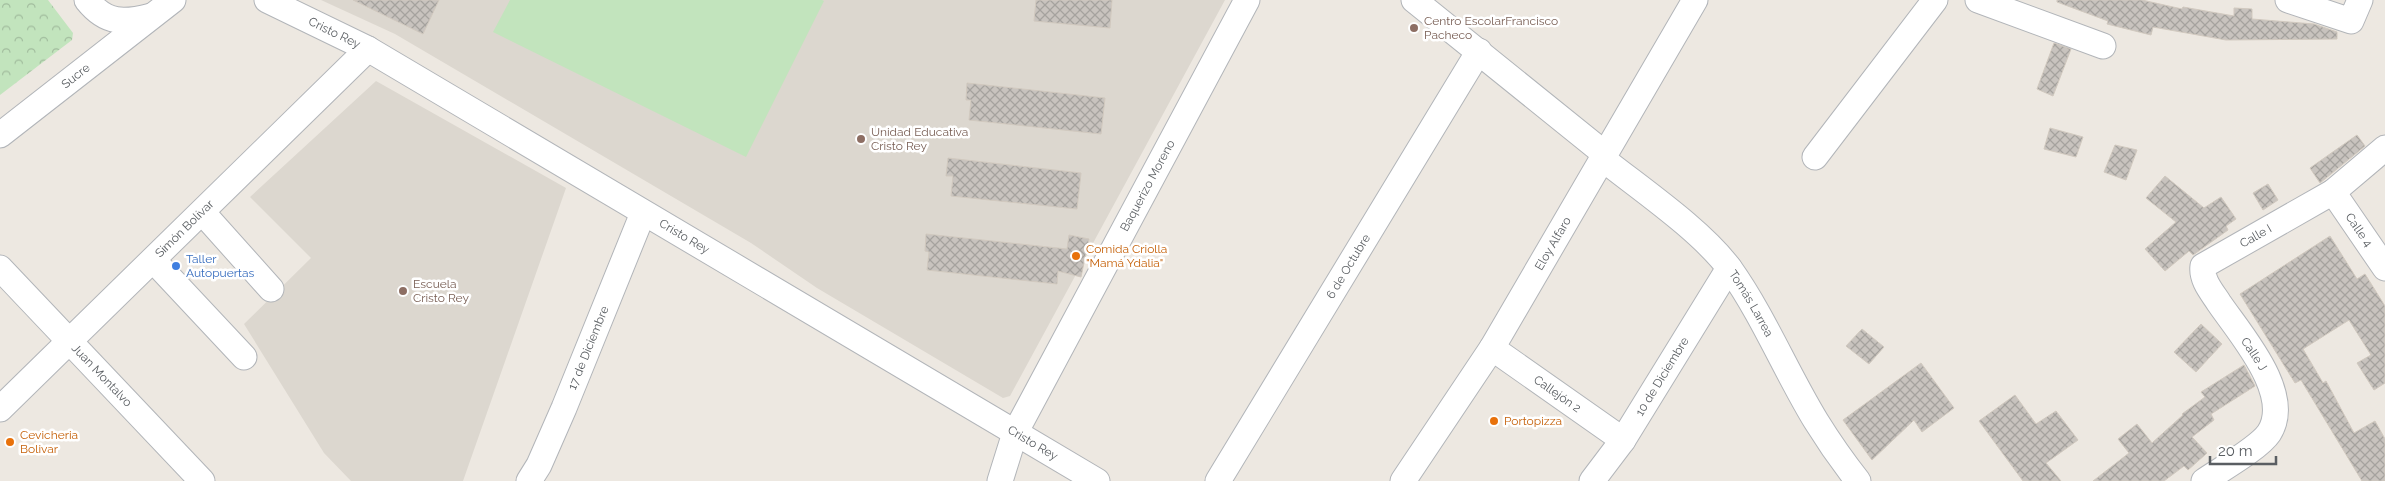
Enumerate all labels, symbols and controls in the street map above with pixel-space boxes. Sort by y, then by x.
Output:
street label: Cristo Rey [306,14,363,51]
place label: Centro EscolarFrancisco Pacheco [1424,14,1558,42]
marker: Centro EscolarFrancisco Pacheco [1408,22,1420,34]
street label: Sucre [59,61,93,91]
place label: Unidad Educativa Cristo Rey [871,125,968,153]
marker: Unidad Educativa Cristo Rey [855,133,867,145]
street label: Baquerizo Moreno [1117,137,1178,234]
street label: Simón Bolívar [152,196,217,260]
street label: Calle 4 [2342,210,2376,250]
street label: Eloy Alfaro [1532,214,1574,273]
street label: Cristo Rey [657,216,712,257]
street label: Calle I [2237,221,2274,251]
street label: 6 de Octubre [1323,232,1373,301]
place label: Comida Criolla "Mamá Ydalia" [1086,242,1167,270]
marker: Comida Criolla "Mamá Ydalia" [1070,250,1082,262]
place label: Taller Autopuertas [186,252,255,280]
marker: Taller Autopuertas [170,260,182,272]
street label: Tomás Larrea [1726,268,1776,339]
place label: Escuela Cristo Rey [413,277,469,305]
marker: Escuela Cristo Rey [397,285,409,297]
street label: 17 de Diciembre [565,304,612,392]
street label: 10 de Diciembre [1633,334,1692,419]
street label: Calle J [2238,335,2270,373]
street label: Juan Montalvo [69,341,135,410]
street label: Callejón 2 [1531,373,1584,415]
place label: Portopizza [1504,414,1562,428]
marker: Portopizza [1488,415,1500,427]
street label: Cristo Rey [1005,423,1061,463]
place label: Cevicheria Bolivar [20,428,78,456]
scale bar [2210,434,2276,466]
marker: Cevicheria Bolivar [4,436,16,448]
text: 20 m [2218,442,2253,460]

